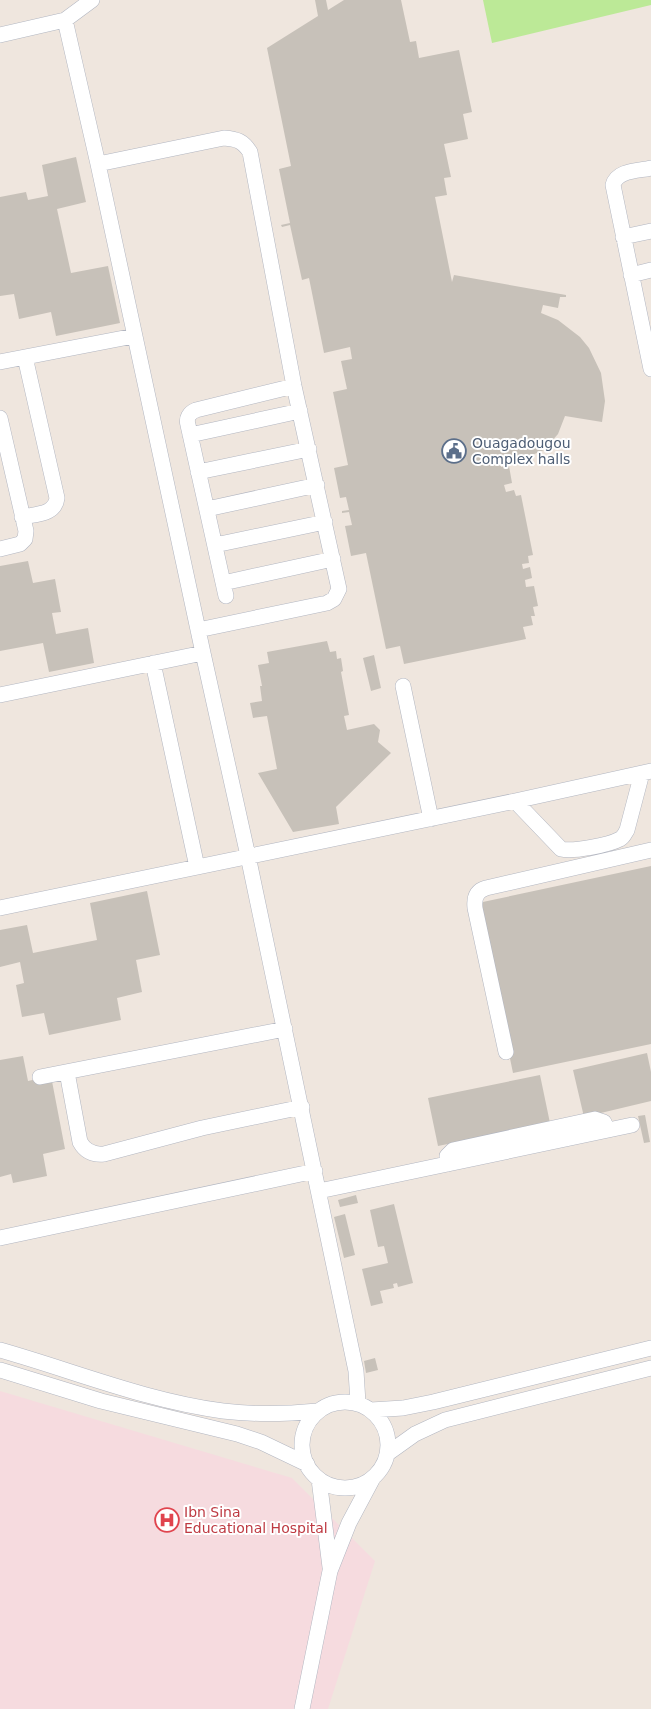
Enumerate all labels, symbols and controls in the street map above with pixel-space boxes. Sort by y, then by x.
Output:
place label: Ouagadougou Complex halls [472,435,571,467]
public building icon: Ouagadougou Complex halls [441,438,467,464]
place label: Ibn Sina Educational Hospital [184,1504,328,1536]
hospital icon: Ibn Sina Educational Hospital [154,1507,180,1533]

